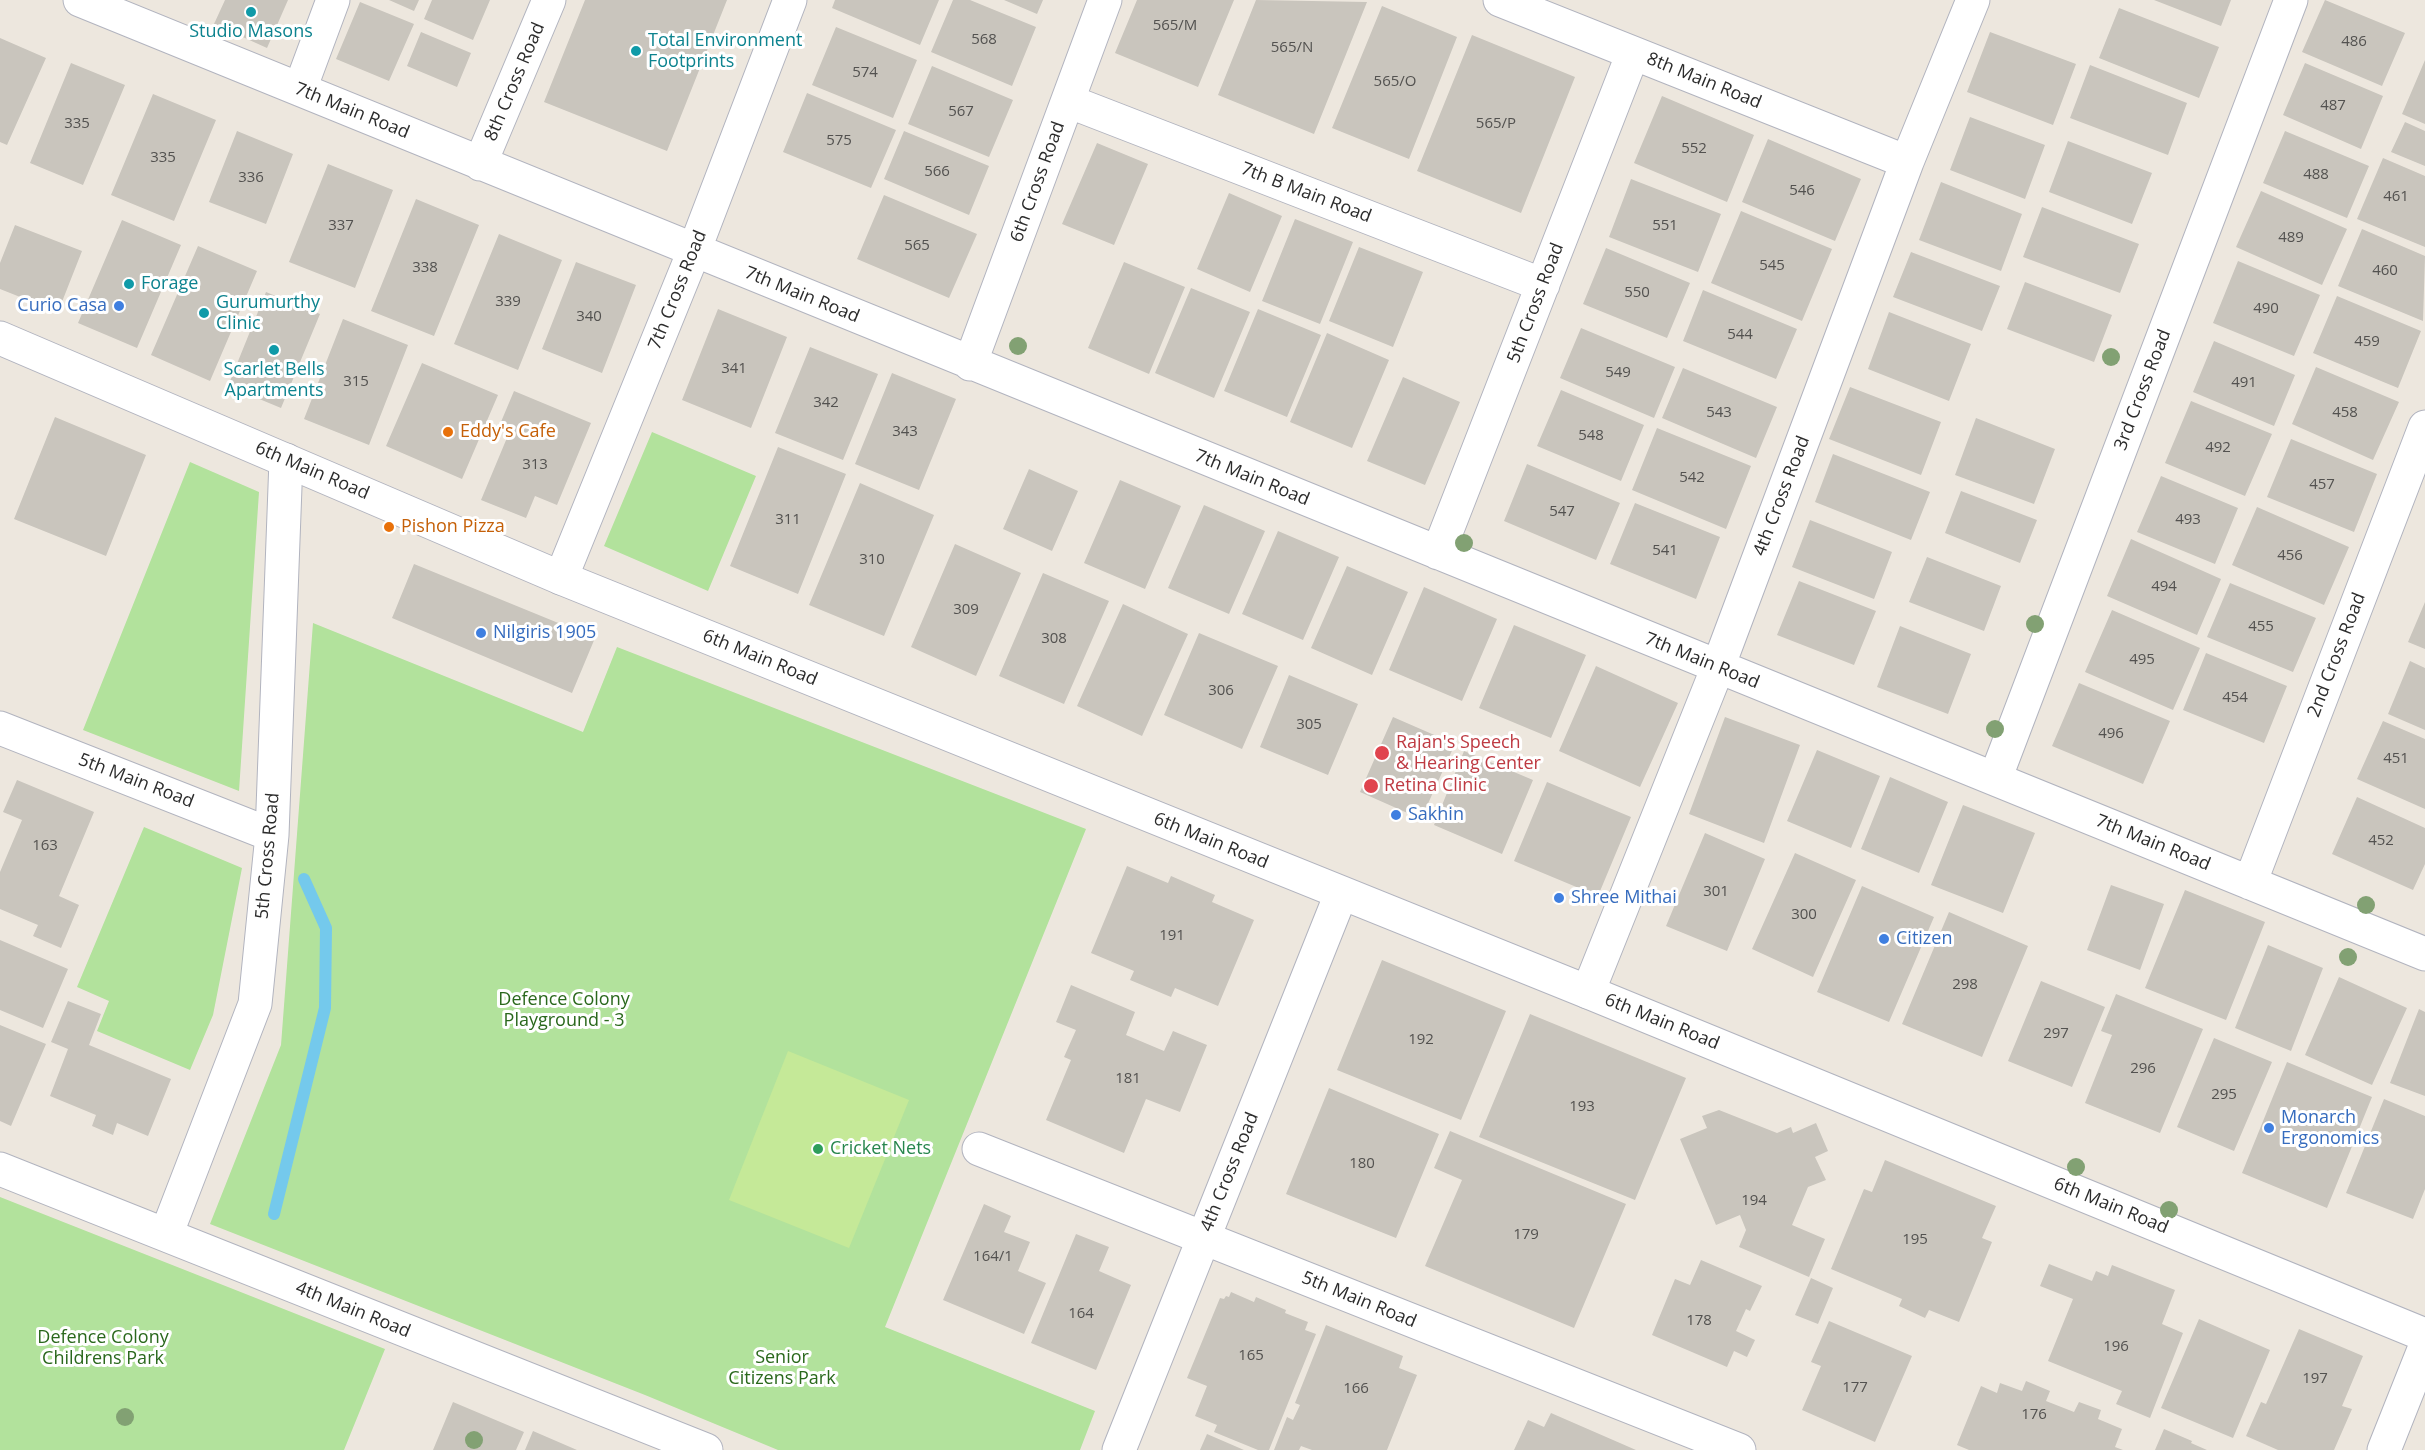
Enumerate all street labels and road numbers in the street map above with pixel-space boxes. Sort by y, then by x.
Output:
street label: 8th Cross Road [480,19,550,145]
street label: 8th Main Road [1643,48,1765,114]
street label: 7th Main Road [291,78,413,144]
street label: 6th Cross Road [1006,119,1070,245]
street label: 7th B Main Road [1238,158,1374,228]
street label: 7th Cross Road [644,227,712,353]
street label: 5th Cross Road [1503,240,1569,366]
street label: 7th Main Road [741,262,863,328]
street label: 3rd Cross Road [2110,327,2176,453]
street label: 4th Cross Road [1749,433,1815,559]
street label: 6th Main Road [252,437,372,505]
street label: 7th Main Road [1191,445,1313,511]
street label: 2nd Cross Road [2303,590,2371,720]
street label: 6th Main Road [699,625,821,691]
street label: 7th Main Road [1641,628,1763,694]
street label: 5th Main Road [75,749,197,813]
street label: 5th Cross Road [252,792,284,920]
street label: 6th Main Road [1150,808,1272,874]
street label: 7th Main Road [2092,810,2214,876]
street label: 6th Main Road [1601,989,1723,1055]
street label: 4th Cross Road [1196,1109,1264,1235]
street label: 6th Main Road [2050,1173,2172,1239]
street label: 5th Main Road [1298,1267,1420,1333]
street label: 4th Main Road [292,1277,414,1343]

